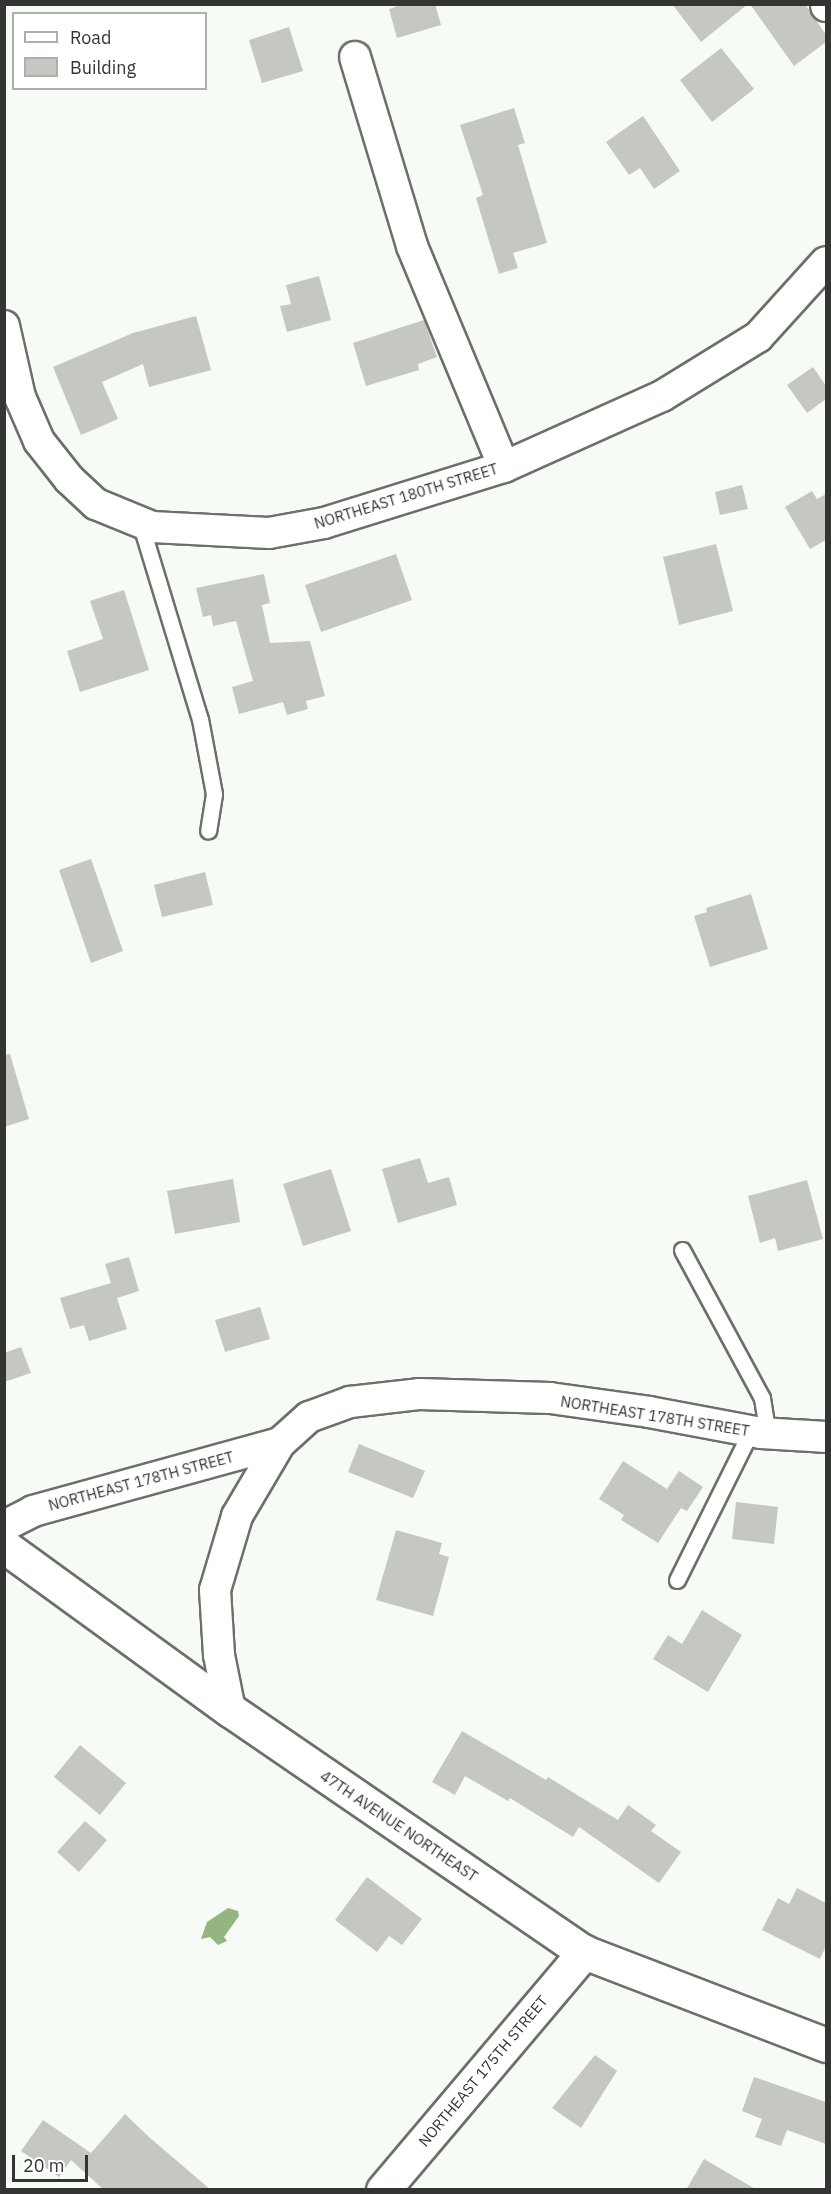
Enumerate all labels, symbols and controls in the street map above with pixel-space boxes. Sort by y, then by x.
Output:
legend [12,12,207,90]
text: Road [70,26,111,49]
text: Building [70,56,136,79]
street label: NORTHEAST 180TH STREET [312,459,500,533]
street label: NORTHEAST 178TH STREET [559,1392,751,1440]
street label: NORTHEAST 178TH STREET [46,1448,236,1514]
street label: 47TH AVENUE NORTHEAST [317,1767,481,1885]
street label: NORTHEAST 175TH STREET [415,1992,551,2150]
scale bar [15,2143,92,2181]
text: 20 m [23,2154,65,2177]

